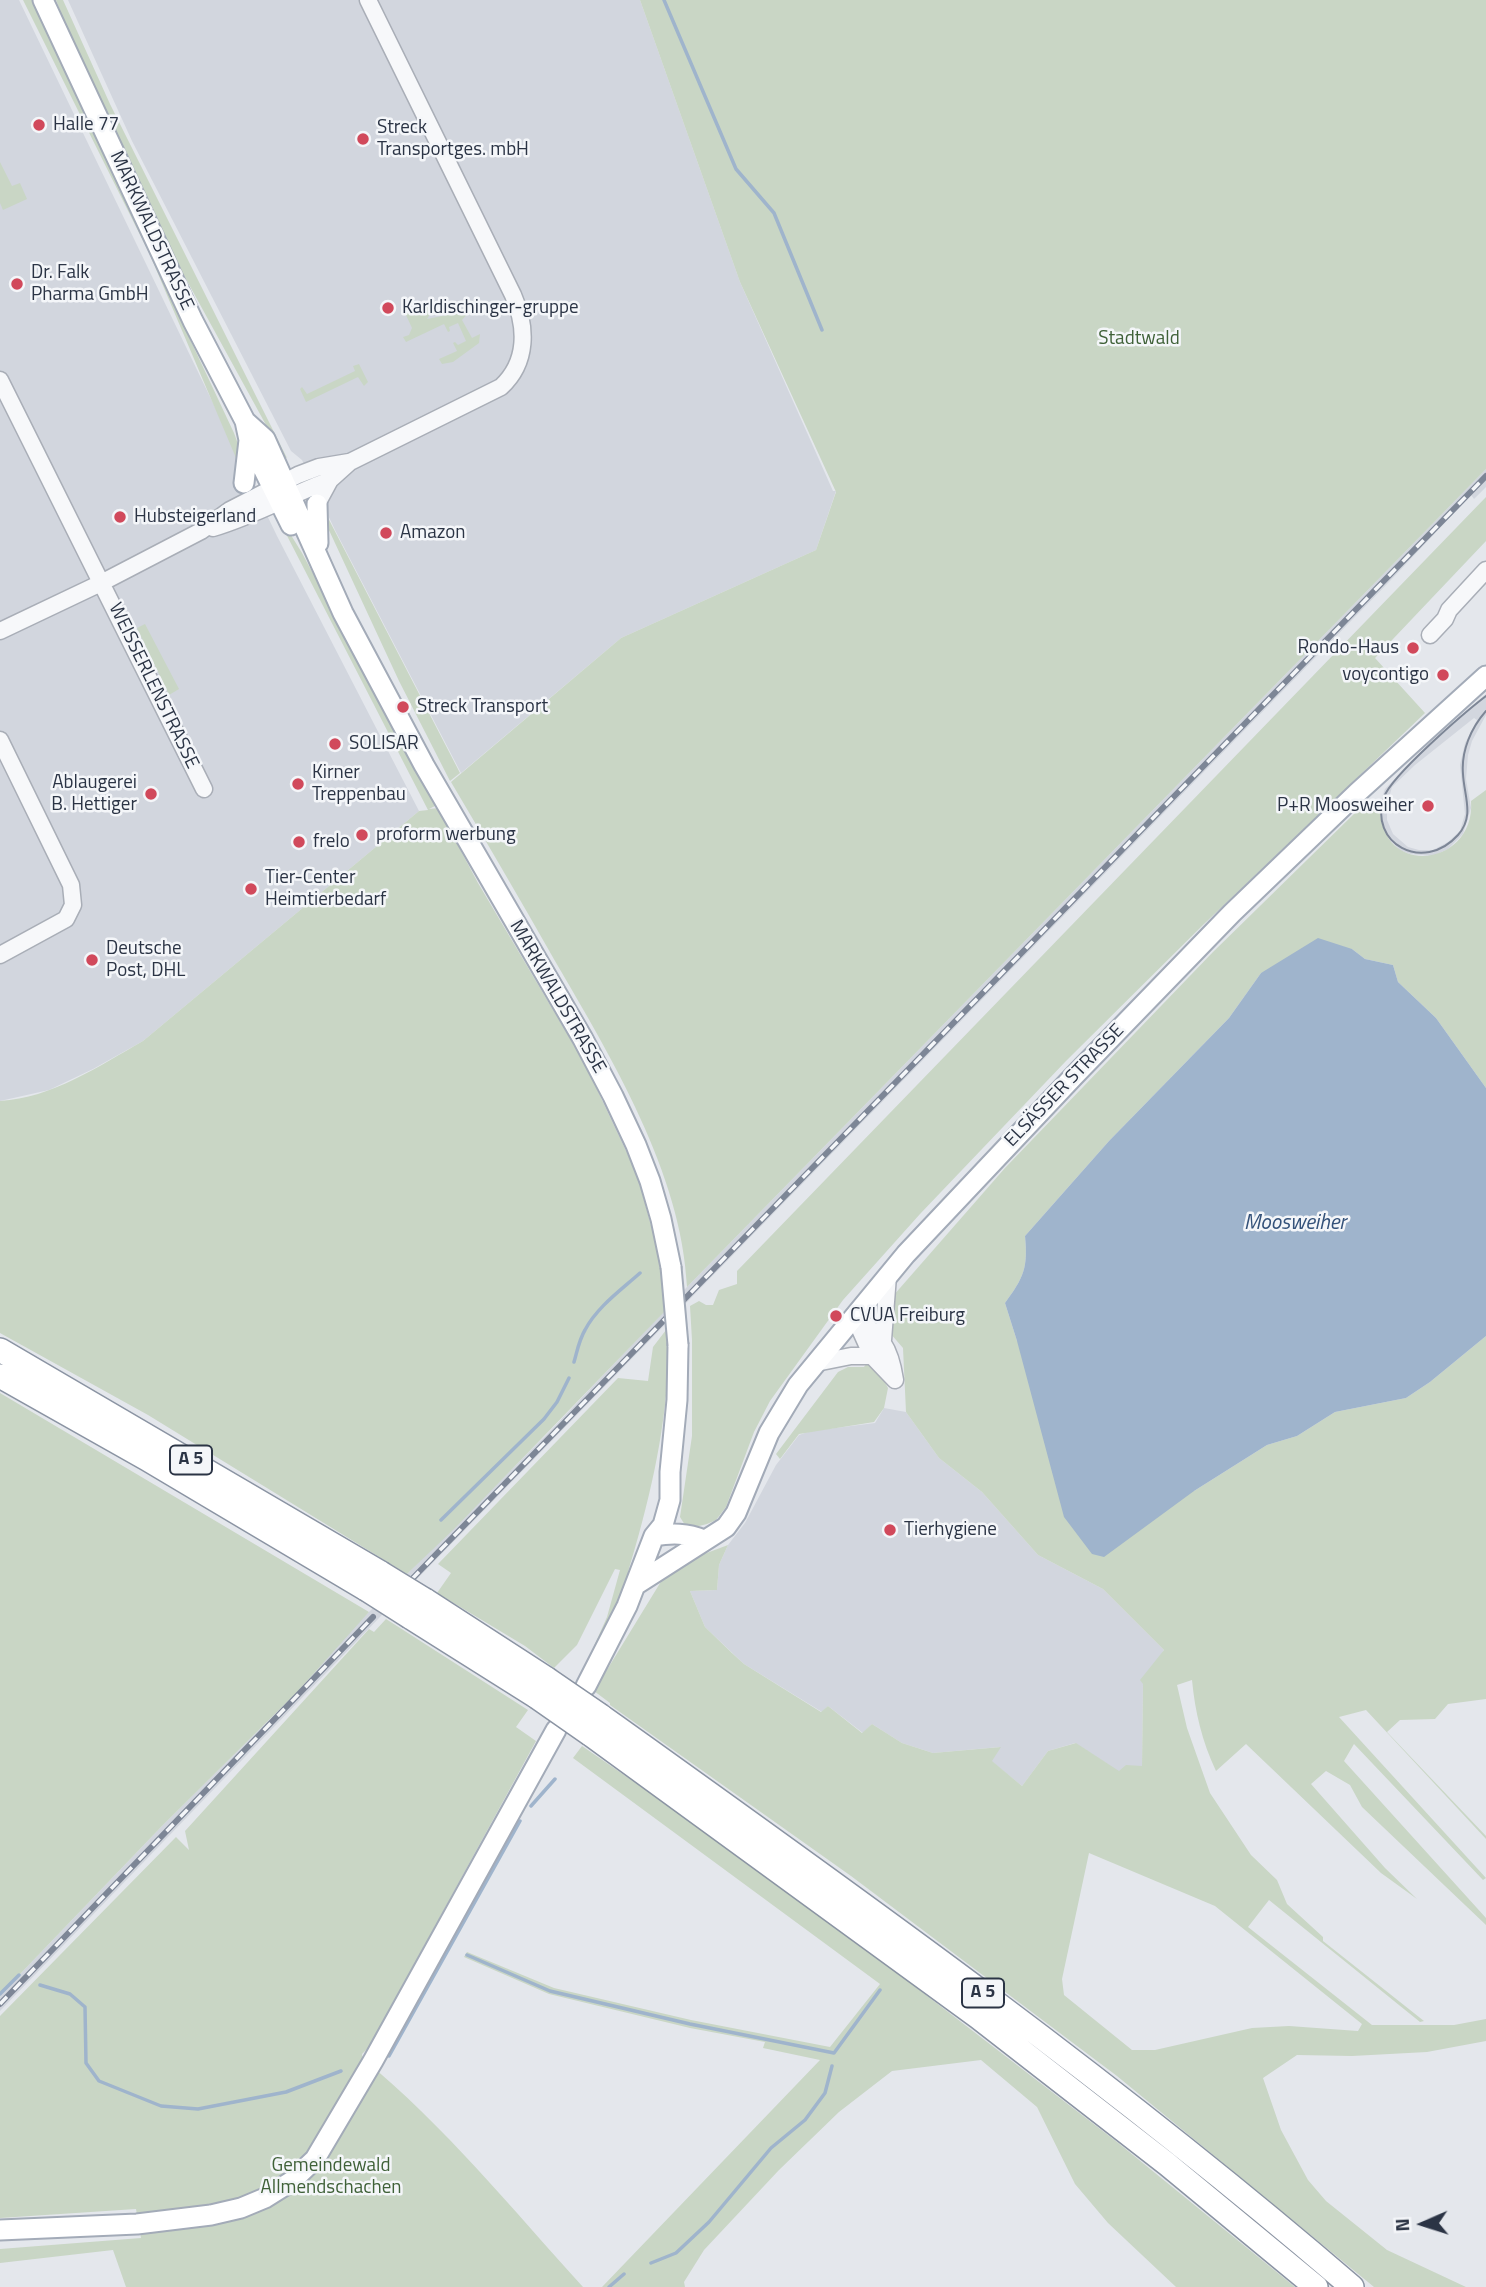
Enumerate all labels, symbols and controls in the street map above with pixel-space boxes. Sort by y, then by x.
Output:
place label: Halle 77 [53,114,119,136]
marker: Halle 77 [31,117,47,133]
place label: Streck Transportges. mbH [377,117,529,161]
marker: Streck Transportges. mbH [355,131,371,147]
street label: MARKWALDSTRASSE [104,148,198,314]
place label: Dr. Falk Pharma GmbH [31,262,148,306]
marker: Dr. Falk Pharma GmbH [9,276,25,292]
place label: Karldischinger-gruppe [402,297,579,319]
marker: Karldischinger-gruppe [380,300,396,316]
park label: Stadtwald [1098,328,1180,350]
place label: Hubsteigerland [134,506,256,528]
marker: Hubsteigerland [112,509,128,525]
place label: Amazon [400,522,466,544]
marker: Amazon [378,525,394,541]
street label: WEISSERLENSTRASSE [103,599,203,773]
place label: Rondo-Haus [1298,637,1399,659]
marker: Rondo-Haus [1405,640,1421,656]
place label: voycontigo [1342,664,1429,686]
marker: voycontigo [1435,667,1451,683]
place label: Streck Transport [417,696,548,718]
marker: Streck Transport [395,699,411,715]
place label: SOLISAR [349,733,419,755]
marker: SOLISAR [327,736,343,752]
place label: Kirner Treppenbau [312,762,406,806]
place label: Ablaugerei B. Hettiger [51,772,137,816]
marker: Kirner Treppenbau [290,776,306,792]
marker: Ablaugerei B. Hettiger [143,786,159,802]
place label: P+R Moosweiher [1277,795,1414,817]
marker: P+R Moosweiher [1420,798,1436,814]
place label: proform werbung [376,824,516,846]
marker: proform werbung [354,827,370,843]
place label: frelo [313,831,350,853]
marker: frelo [291,834,307,850]
place label: Tier-Center Heimtierbedarf [265,867,386,911]
marker: Tier-Center Heimtierbedarf [243,881,259,897]
street label: MARKWALDSTRASSE [504,916,610,1078]
place label: Deutsche Post, DHL [106,938,185,982]
marker: Deutsche Post, DHL [84,952,100,968]
street label: ELSÄSSER STRASSE [1001,1020,1129,1152]
water label: Moosweiher [1244,1211,1346,1237]
place label: CVUA Freiburg [850,1305,965,1327]
marker: CVUA Freiburg [828,1308,844,1324]
road number: A 5 [170,1446,212,1475]
place label: Tierhygiene [904,1519,997,1541]
marker: Tierhygiene [882,1522,898,1538]
road number: A 5 [962,1979,1004,2008]
park label: Gemeindewald Allmendschachen [261,2155,401,2199]
north arrow [1388,2189,1458,2259]
text: N [1387,2218,1416,2232]

